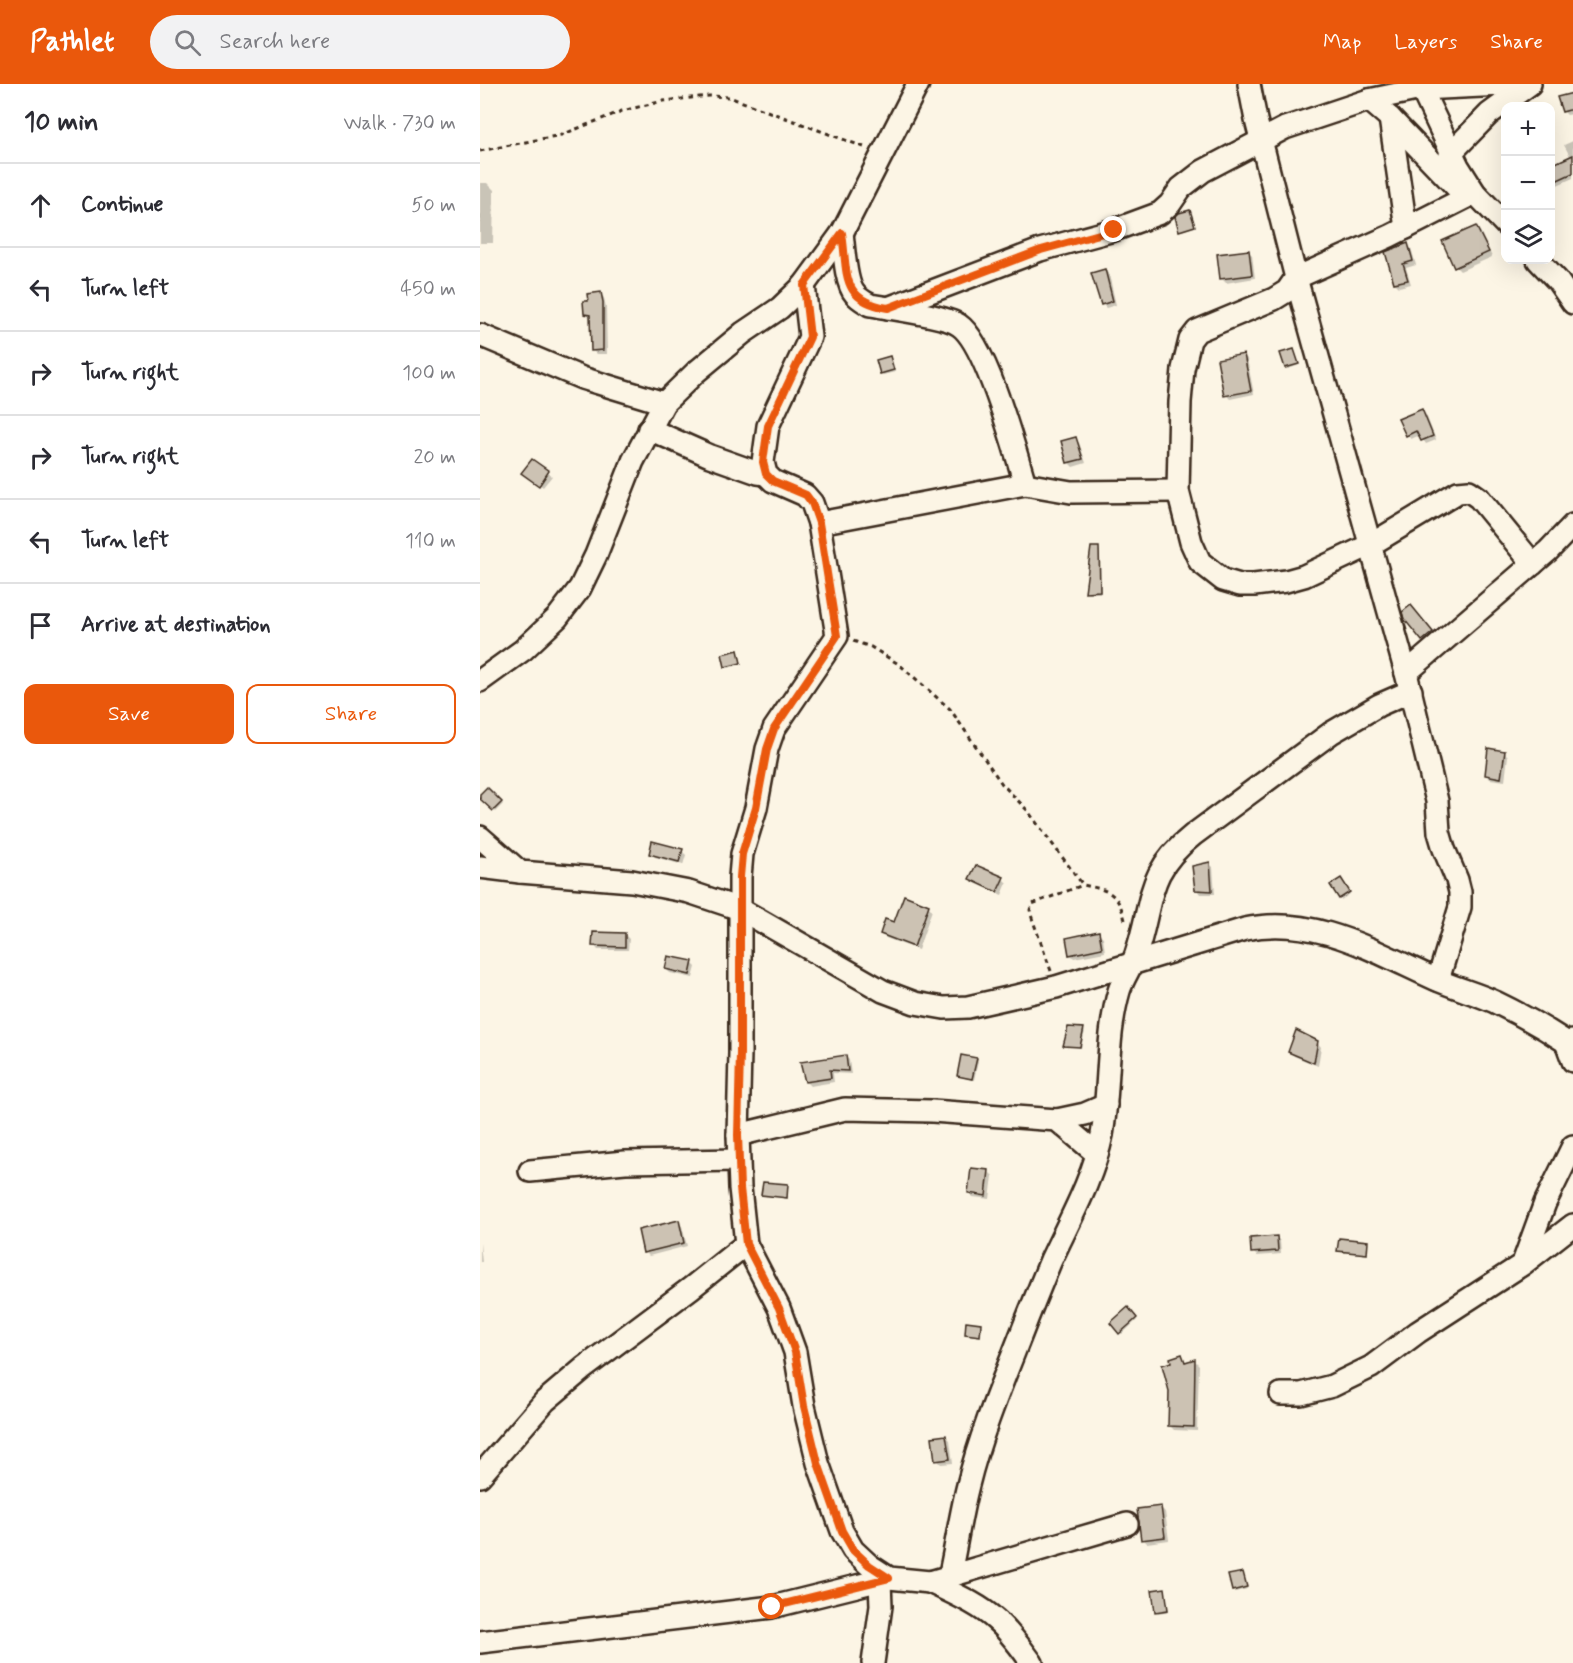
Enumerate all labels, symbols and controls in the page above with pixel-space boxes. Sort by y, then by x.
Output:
search box [150,15,570,69]
text: Pathlet [30,24,114,61]
icon: search [171,26,204,59]
text: Search here [219,28,330,56]
text: Map [1323,28,1361,56]
text: Layers [1394,28,1457,56]
text: Share [1490,28,1543,56]
map controls [1501,102,1555,264]
button: + [1501,102,1555,156]
text: 10 min [24,106,99,140]
text: Walk · 730 m [343,110,456,137]
button: − [1501,156,1555,210]
icon: ahead [24,189,57,222]
text: Continue [81,191,163,219]
text: 50 m [411,192,456,219]
button: layers [1501,210,1555,264]
route end [1100,216,1126,242]
icon: left [24,273,57,306]
text: Turn left [81,275,169,303]
text: 450 m [400,276,456,303]
icon: right [24,357,57,390]
text: Turn right [81,359,179,387]
text: 100 m [402,360,456,387]
icon: right [24,441,57,474]
text: Turn right [81,443,179,471]
text: 20 m [413,444,456,471]
icon: left [24,525,57,558]
text: Turn left [81,527,169,555]
text: 110 m [405,528,456,555]
icon: arrive [24,609,57,642]
text: Arrive at destination [81,611,271,639]
button: Save [24,684,234,744]
button: Share [246,684,456,744]
route start [758,1593,784,1619]

